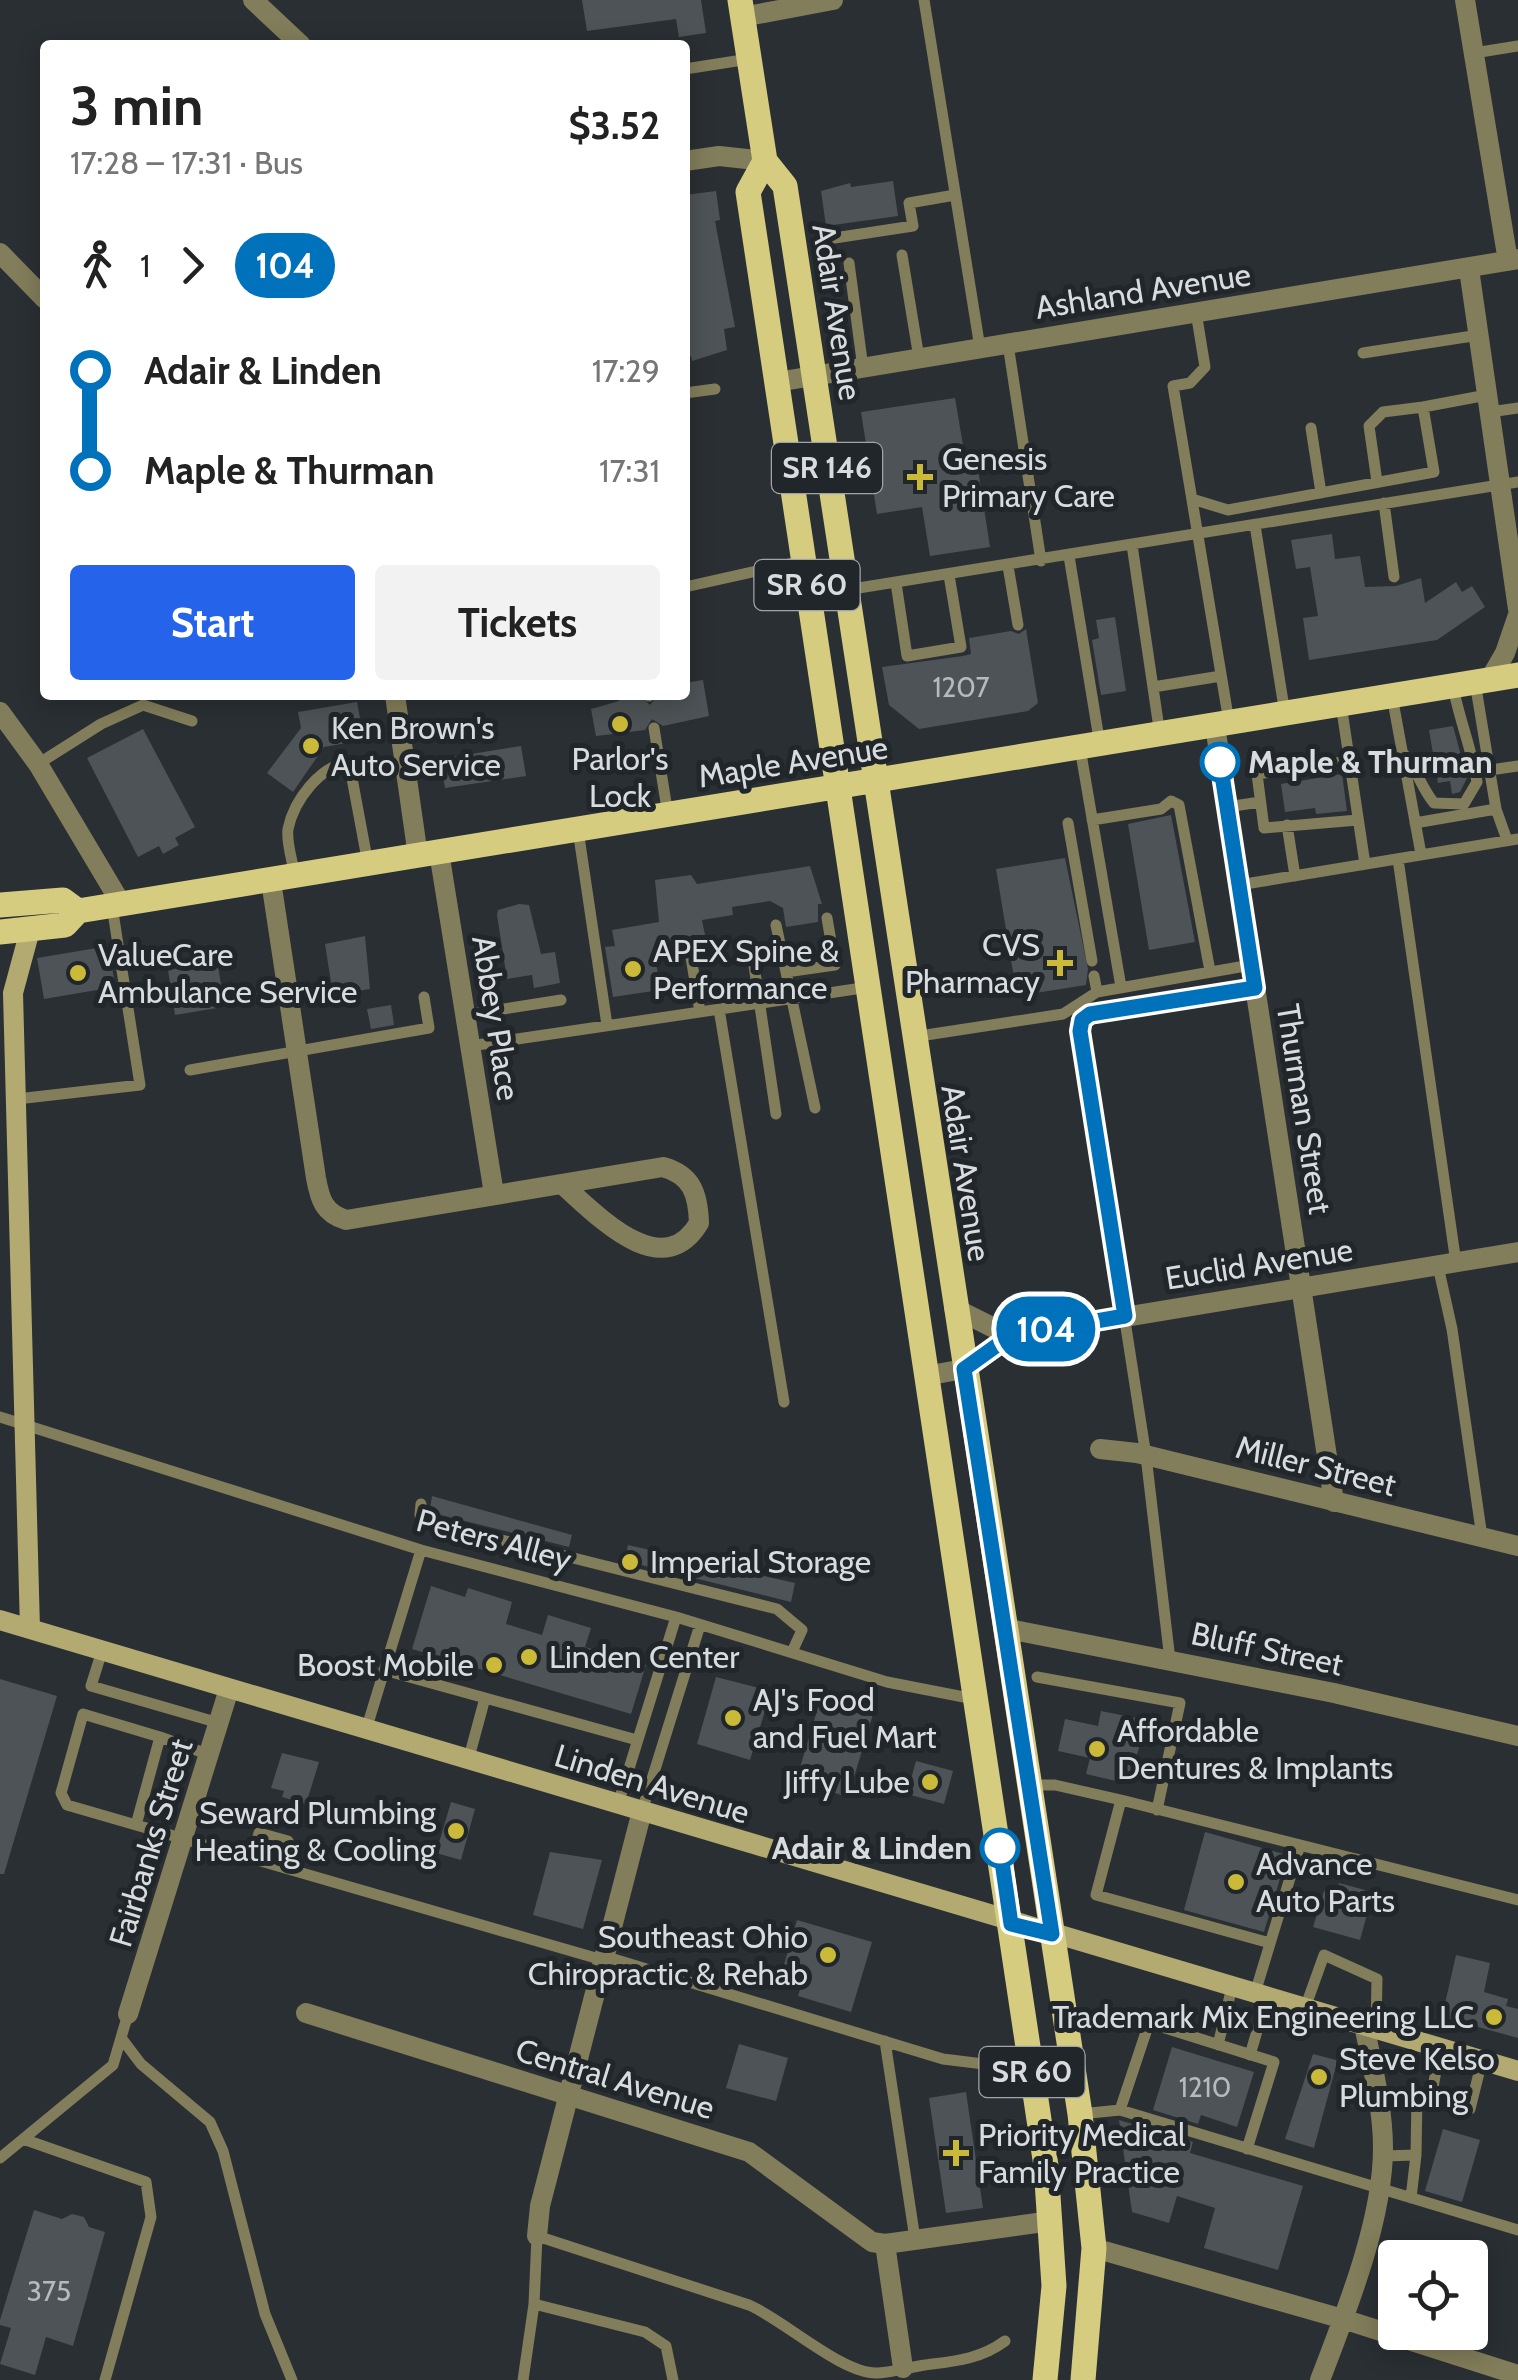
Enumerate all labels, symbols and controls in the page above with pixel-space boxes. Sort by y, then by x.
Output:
text: 3 min [70,72,203,139]
text: $3.52 [569,102,660,149]
text: 17:28 – 17:31 · Bus [70,143,303,182]
street label: Adair Avenue [804,221,871,403]
icon: walk [70,238,125,293]
icon: forward [165,238,220,293]
text: 104 [255,244,315,287]
text: 1 [140,246,150,285]
street label: Ashland Avenue [1032,254,1253,327]
text: Adair & Linden [144,347,382,394]
text: 17:29 [592,351,660,390]
place label: Genesis Primary Care [942,439,1115,515]
road number: SR 146 [772,443,882,493]
text: Maple & Thurman [144,447,434,494]
text: 17:31 [599,451,660,490]
marker: Genesis Primary Care [907,464,933,490]
road number: SR 60 [754,560,860,610]
button: Start [70,565,355,680]
button: Tickets [375,565,660,680]
house number: 1207 [932,670,990,704]
place label: Ken Brown's Auto Service [331,708,501,784]
marker: Parlor's Lock [609,713,631,735]
street label: Maple Avenue [695,727,891,796]
marker: Ken Brown's Auto Service [300,735,322,757]
place label: Parlor's Lock [572,739,668,815]
place label: Maple & Thurman [1248,742,1493,781]
marker: Maple & Thurman [1201,743,1239,781]
place label: CVS Pharmacy [905,925,1040,1001]
place label: APEX Spine & Performance [653,931,839,1007]
street label: Abbey Place [464,933,529,1103]
place label: ValueCare Ambulance Service [98,935,357,1011]
marker: CVS Pharmacy [1049,952,1071,974]
marker: APEX Spine & Performance [622,958,644,980]
marker: ValueCare Ambulance Service [67,962,89,984]
street label: Thurman Street [1269,1001,1340,1217]
street label: Adair Avenue [933,1082,1000,1264]
street label: Euclid Avenue [1162,1229,1355,1298]
line badge: 104 [988,1296,1104,1362]
text: 104 [1016,1308,1076,1351]
street label: Miller Street [1232,1427,1400,1504]
street label: Peters Alley [412,1500,576,1579]
place label: Imperial Storage [650,1542,871,1581]
marker: Imperial Storage [619,1551,641,1573]
street label: Bluff Street [1188,1613,1347,1684]
place label: Linden Center [549,1637,740,1676]
place label: Boost Mobile [297,1645,474,1684]
marker: Linden Center [518,1646,540,1668]
marker: Boost Mobile [483,1654,505,1676]
place label: AJ's Food and Fuel Mart [753,1680,937,1756]
marker: AJ's Food and Fuel Mart [722,1707,744,1729]
place label: Affordable Dentures & Implants [1117,1711,1393,1787]
street label: Fairbanks Street [100,1734,201,1951]
street label: Linden Avenue [550,1735,754,1832]
marker: Affordable Dentures & Implants [1086,1738,1108,1760]
place label: Jiffy Lube [783,1762,910,1801]
marker: Jiffy Lube [919,1771,941,1793]
place label: Seward Plumbing Heating & Cooling [194,1793,437,1869]
marker: Seward Plumbing Heating & Cooling [445,1820,467,1842]
place label: Adair & Linden [772,1828,972,1867]
marker: Adair & Linden [981,1829,1019,1867]
place label: Advance Auto Parts [1256,1844,1395,1920]
marker: Advance Auto Parts [1225,1871,1247,1893]
place label: Southeast Ohio Chiropractic & Rehab [528,1917,808,1993]
marker: Southeast Ohio Chiropractic & Rehab [817,1944,839,1966]
place label: Trademark Mix Engineering LLC [1052,1997,1474,2036]
marker: Trademark Mix Engineering LLC [1483,2006,1505,2028]
street label: Central Avenue [511,2030,719,2127]
place label: Steve Kelso Plumbing [1339,2039,1495,2115]
road number: SR 60 [980,2047,1084,2097]
marker: Steve Kelso Plumbing [1308,2066,1330,2088]
house number: 1210 [1179,2070,1231,2104]
place label: Priority Medical Family Practice [978,2115,1186,2191]
marker: Priority Medical Family Practice [943,2140,969,2166]
map controls [1378,2240,1488,2350]
button: locate [1378,2240,1488,2350]
house number: 375 [27,2274,71,2308]

